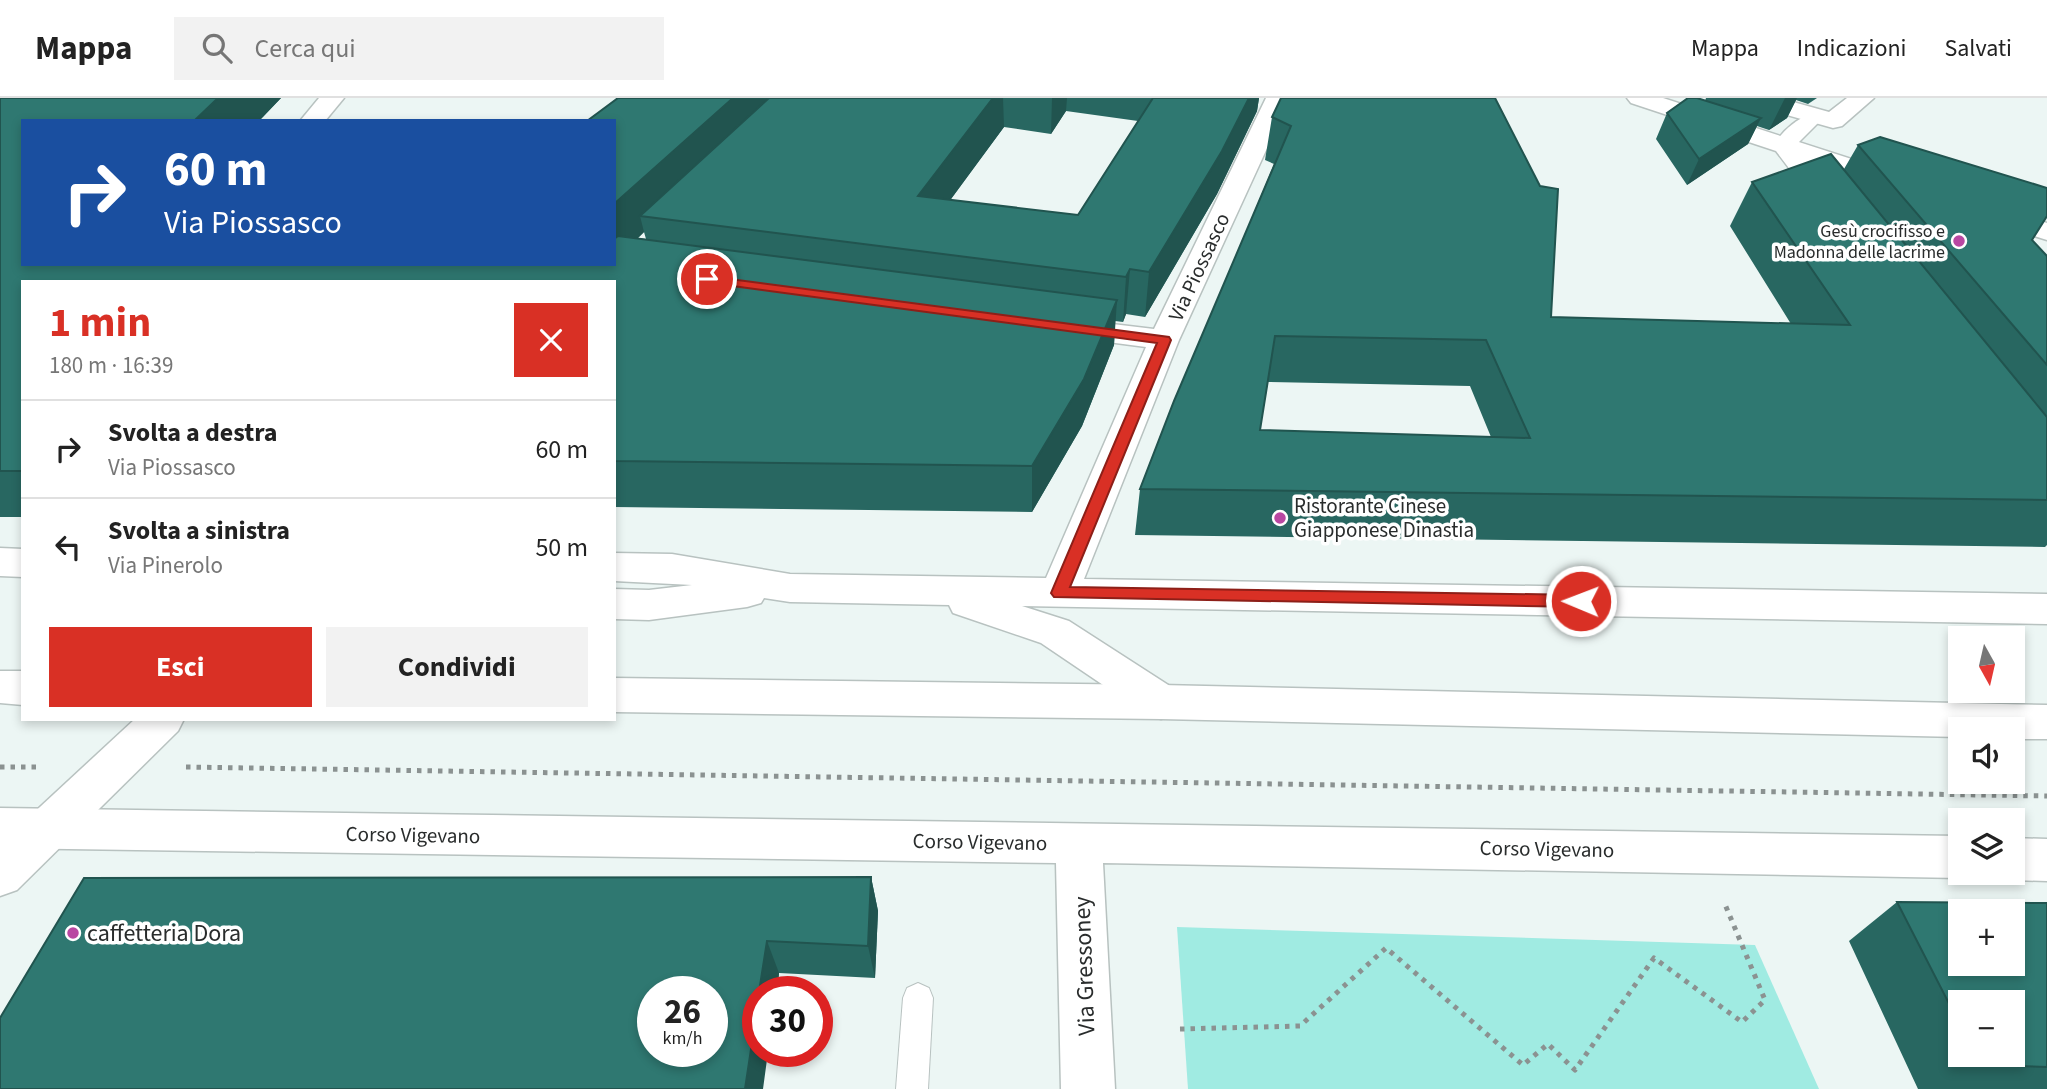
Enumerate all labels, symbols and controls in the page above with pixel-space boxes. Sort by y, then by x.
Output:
search box [174,17,664,80]
text: Mappa [35,25,132,72]
icon: search [198,29,236,67]
text: Cerca qui [254,30,356,67]
text: Mappa [1691,31,1759,66]
text: Indicazioni [1797,31,1906,66]
text: Salvati [1944,31,2012,66]
text: 60 m [164,135,268,205]
icon: right [49,147,140,238]
text: Via Piossasco [164,200,342,246]
street label: Via Piossasco [1161,208,1237,326]
place label: Gesù crocifisso e Madonna delle lacrime [1774,219,1945,265]
marker: Gesù crocifisso e Madonna delle lacrime [1951,233,1967,249]
pin [677,249,737,309]
icon: arrive [688,260,726,298]
text: 1 min [49,293,151,353]
button: close [514,303,588,377]
text: 180 m · 16:39 [49,349,173,382]
text: Svolta a destra [108,414,278,451]
icon: right [49,430,87,468]
text: 60 m [535,431,588,468]
text: Via Piossasco [108,451,236,484]
place label: Ristorante Cinese Giapponese Dinastia [1294,491,1474,545]
marker: Ristorante Cinese Giapponese Dinastia [1272,510,1288,526]
text: Svolta a sinistra [108,512,290,549]
icon: left [49,528,87,566]
text: 50 m [535,529,588,566]
text: Via Pinerolo [108,549,223,582]
position arrow [1544,564,1618,638]
north arrow [1948,626,2025,704]
map controls [1948,626,2025,1067]
button: Esci [49,627,312,707]
button: Condividi [326,627,588,707]
button: sound [1948,717,2025,794]
button: layers [1948,808,2025,885]
street label: Corso Vigevano [345,819,481,851]
street label: Corso Vigevano [912,826,1048,858]
street label: Corso Vigevano [1479,833,1615,865]
street label: Via Gressoney [1065,896,1104,1036]
button: + [1948,899,2025,976]
place label: caffetteria Dora [87,916,241,951]
marker: caffetteria Dora [65,925,81,941]
speed limit sign: 30 [742,976,833,1067]
text: 26 [664,987,701,1037]
button: − [1948,990,2025,1067]
text: km/h [663,1026,702,1051]

